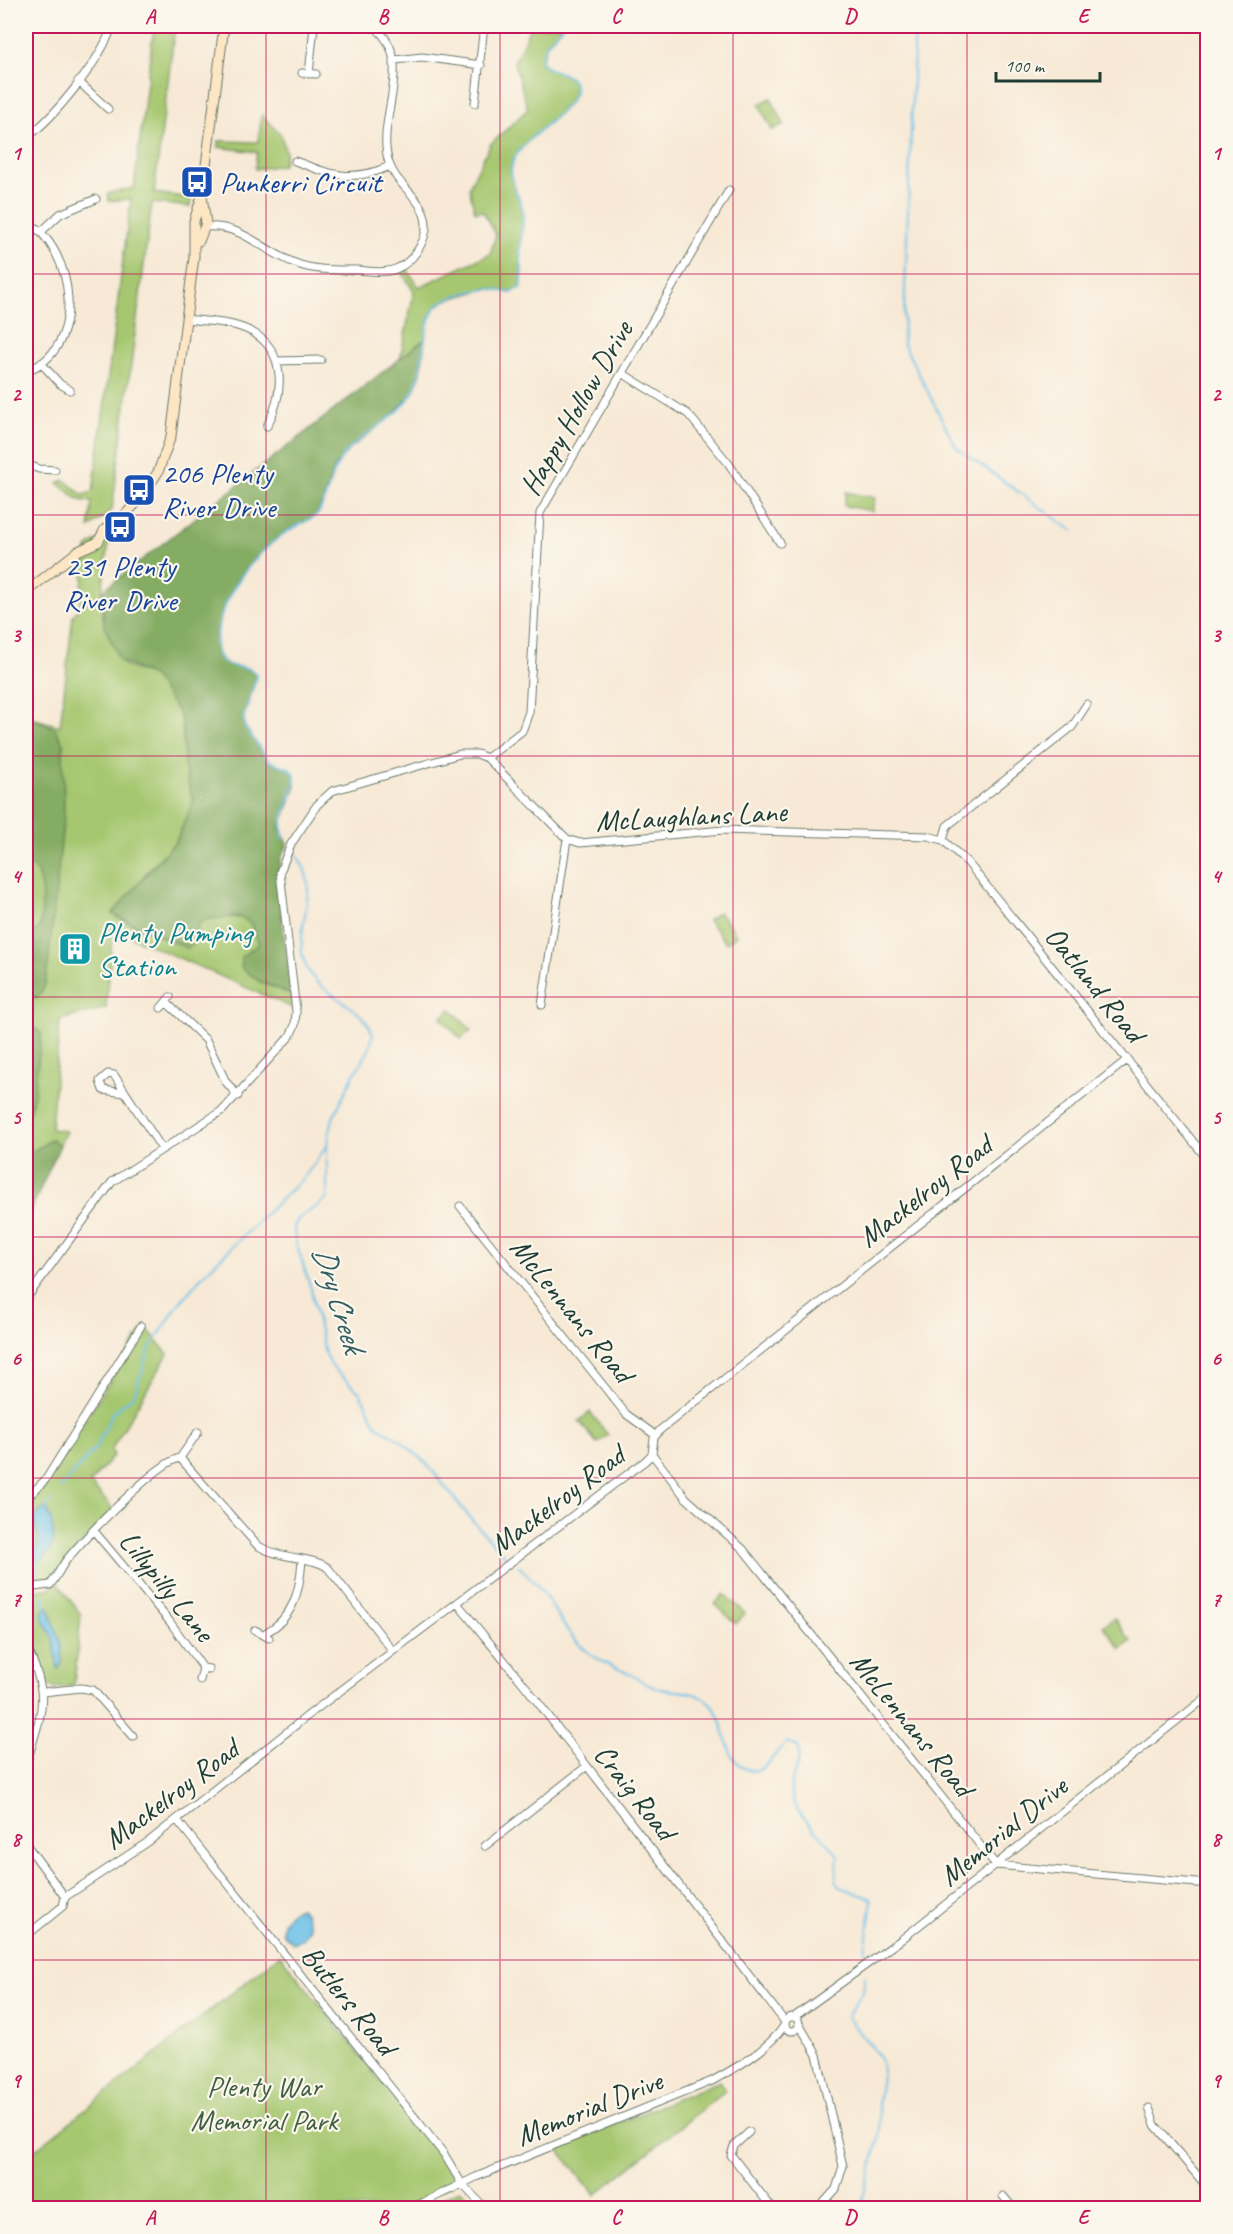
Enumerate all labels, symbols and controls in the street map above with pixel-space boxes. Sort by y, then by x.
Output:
text: A [145,4,157,29]
text: B [378,4,390,29]
text: C [611,4,623,29]
text: D [844,4,858,29]
text: E [1078,4,1092,29]
scale bar [996,45,1100,83]
text: 100 m [1005,55,1046,77]
text: 1 [12,141,23,166]
text: 1 [1212,141,1223,166]
place label: Punkerri Circuit [220,163,384,201]
bus stop icon: Punkerri Circuit [179,164,215,200]
street label: Happy Hollow Drive [511,312,642,502]
text: 2 [12,382,23,407]
text: 2 [1212,382,1223,407]
place label: 206 Plenty River Drive [162,454,277,526]
bus stop icon: 206 Plenty River Drive [121,472,157,508]
bus stop icon: 231 Plenty River Drive [102,509,138,545]
place label: 231 Plenty River Drive [63,547,179,619]
text: 3 [12,623,23,648]
text: 3 [1212,623,1223,648]
street label: McLaughlans Lane [595,792,790,840]
text: 4 [12,864,24,889]
text: 4 [1212,864,1224,889]
place label: Plenty Pumping Station [98,913,254,985]
street label: Oatland Road [1037,918,1156,1053]
building icon: Plenty Pumping Station [57,931,93,967]
text: 5 [12,1105,23,1130]
text: 5 [1212,1105,1223,1130]
street label: Mackelroy Road [850,1124,1003,1255]
street label: McLennans Road [502,1230,645,1394]
water label: Dry Creek [304,1241,376,1362]
text: 6 [11,1346,22,1371]
text: 6 [1211,1346,1222,1371]
street label: Mackelroy Road [482,1434,636,1563]
street label: Lillypilly Lane [111,1523,225,1651]
text: 7 [12,1587,23,1612]
text: 7 [1212,1587,1223,1612]
street label: McLennans Road [842,1644,985,1808]
street label: Mackelroy Road [96,1728,250,1857]
street label: Craig Road [586,1736,687,1851]
street label: Memorial Drive [931,1766,1077,1894]
text: 8 [12,1827,24,1852]
text: 8 [1212,1827,1224,1852]
street label: Butlers Road [293,1937,408,2066]
street label: Memorial Drive [510,2061,670,2155]
park label: Plenty War Memorial Park [191,2067,339,2139]
text: 9 [12,2068,23,2093]
text: 9 [1212,2068,1223,2093]
text: A [145,2205,157,2230]
text: B [378,2205,390,2230]
text: C [611,2205,623,2230]
text: D [844,2205,858,2230]
text: E [1078,2205,1092,2230]

